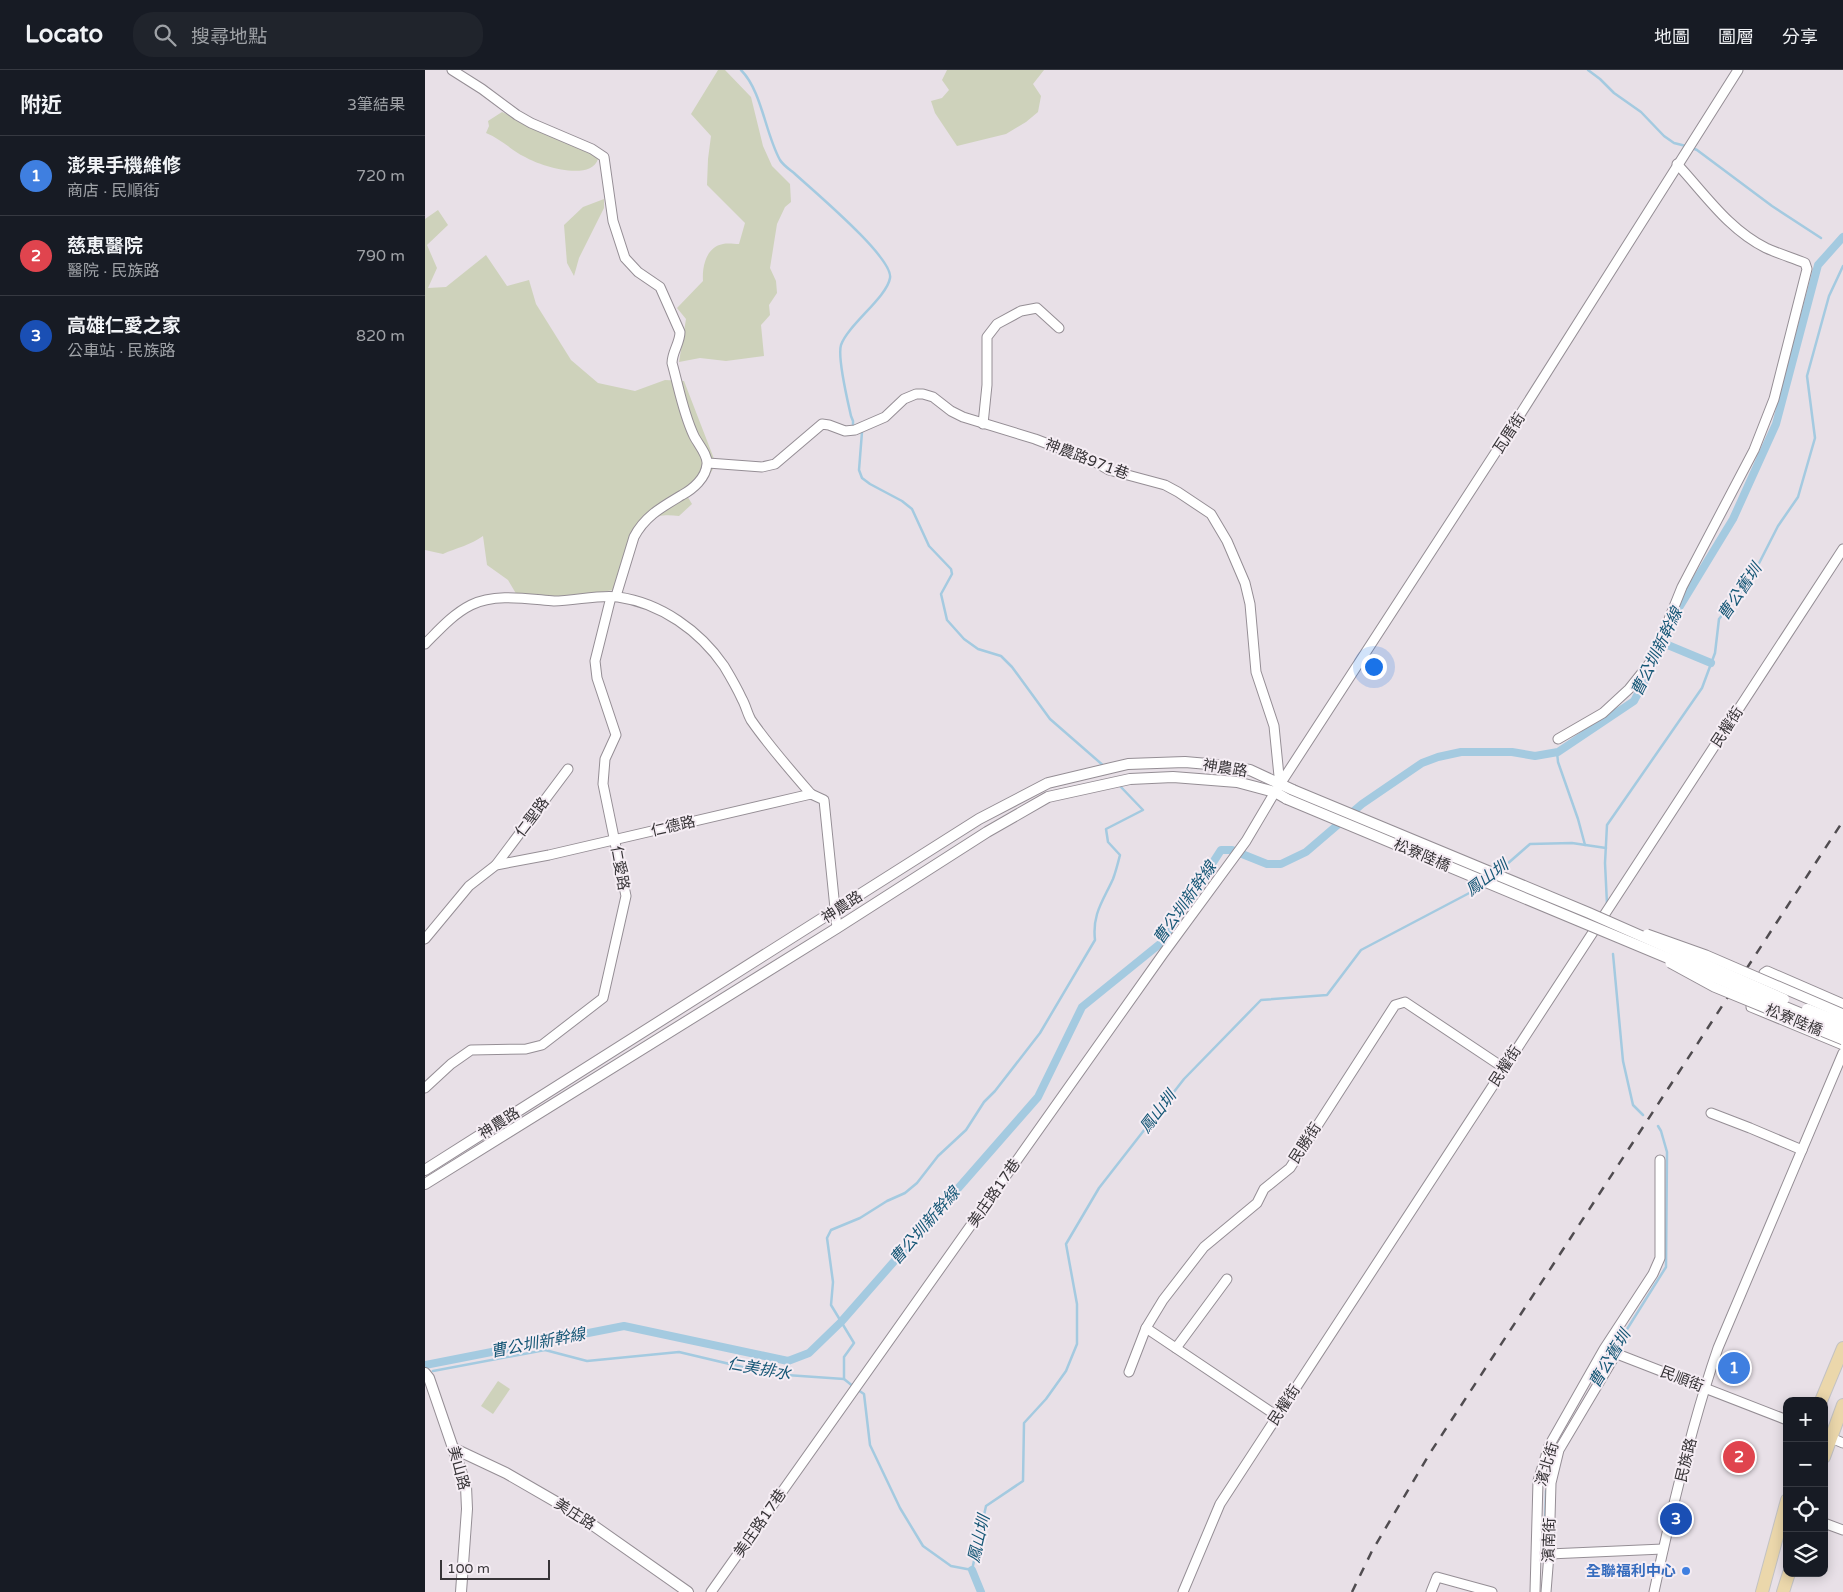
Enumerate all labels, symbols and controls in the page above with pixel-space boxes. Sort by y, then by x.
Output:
search box [133,12,483,57]
text: Locato [25,20,103,49]
icon: search [151,21,179,49]
text: 搜尋地點 [191,26,267,48]
text: 地圖 [1654,26,1690,48]
text: 圖層 [1718,26,1754,48]
text: 分享 [1782,26,1818,48]
text: 附近 [20,93,62,118]
text: 3筆結果 [347,95,405,115]
text: 澎果手機維修 [67,155,181,177]
text: 1 [31,166,41,186]
text: 720 m [356,166,405,186]
text: 商店 · 民順街 [67,181,159,201]
text: 慈恵醫院 [67,235,143,257]
text: 2 [31,246,41,266]
text: 790 m [356,246,405,266]
text: 醫院 · 民族路 [67,261,159,281]
text: 高雄仁愛之家 [67,315,181,337]
text: 3 [31,326,41,346]
text: 820 m [356,326,405,346]
text: 公車站 · 民族路 [67,341,175,361]
street label: 瓦厝街 [1489,409,1529,457]
street label: 神農路971巷 [1043,435,1131,483]
water label: 曹公舊圳 [1714,558,1767,624]
water label: 曹公圳新幹線 [1627,603,1688,700]
your location [1361,654,1387,680]
street label: 民權街 [1707,703,1747,751]
street label: 神農路 [1201,756,1249,780]
street label: 仁聖路 [511,794,553,840]
street label: 仁德路 [649,812,697,840]
street label: 松寮陸橋 [1391,835,1453,875]
street label: 仁愛路 [607,844,633,892]
water label: 鳳山圳 [1462,854,1514,900]
water label: 曹公圳新幹線 [1149,856,1222,948]
street label: 神農路 [818,887,866,927]
street label: 松寮陸橋 [1763,1000,1825,1040]
street label: 民權街 [1485,1042,1525,1090]
water label: 鳳山圳 [1135,1085,1182,1137]
street label: 神農路 [475,1103,523,1143]
street label: 民勝街 [1285,1119,1325,1167]
street label: 美庄路17巷 [964,1156,1024,1230]
water label: 曹公圳新幹線 [886,1182,965,1269]
water label: 曹公圳新幹線 [489,1324,589,1362]
water label: 曹公舊圳 [1585,1325,1636,1392]
pin: 1 [1718,1349,1750,1387]
water label: 仁美排水 [726,1354,793,1385]
street label: 民順街 [1658,1363,1706,1395]
street label: 民權街 [1264,1381,1304,1429]
map controls [1783,1397,1828,1577]
button: + [1783,1397,1828,1442]
street label: 民族路 [1672,1436,1700,1484]
pin: 2 [1723,1438,1755,1476]
street label: 濱北街 [1532,1440,1562,1488]
button: − [1783,1442,1828,1487]
street label: 美山路 [444,1444,474,1492]
street label: 美庄路17巷 [730,1486,790,1560]
button: locate [1783,1487,1828,1532]
street label: 美庄路 [551,1494,599,1534]
pin: 3 [1660,1500,1692,1538]
water label: 鳳山圳 [964,1511,995,1565]
street label: 濱南街 [1539,1517,1559,1563]
button: layers [1783,1532,1828,1577]
scale bar [440,1557,550,1580]
text: 100 m [447,1560,490,1577]
place label: 全聯福利中心 [1586,1562,1676,1580]
marker: 全聯福利中心 [1680,1565,1692,1577]

